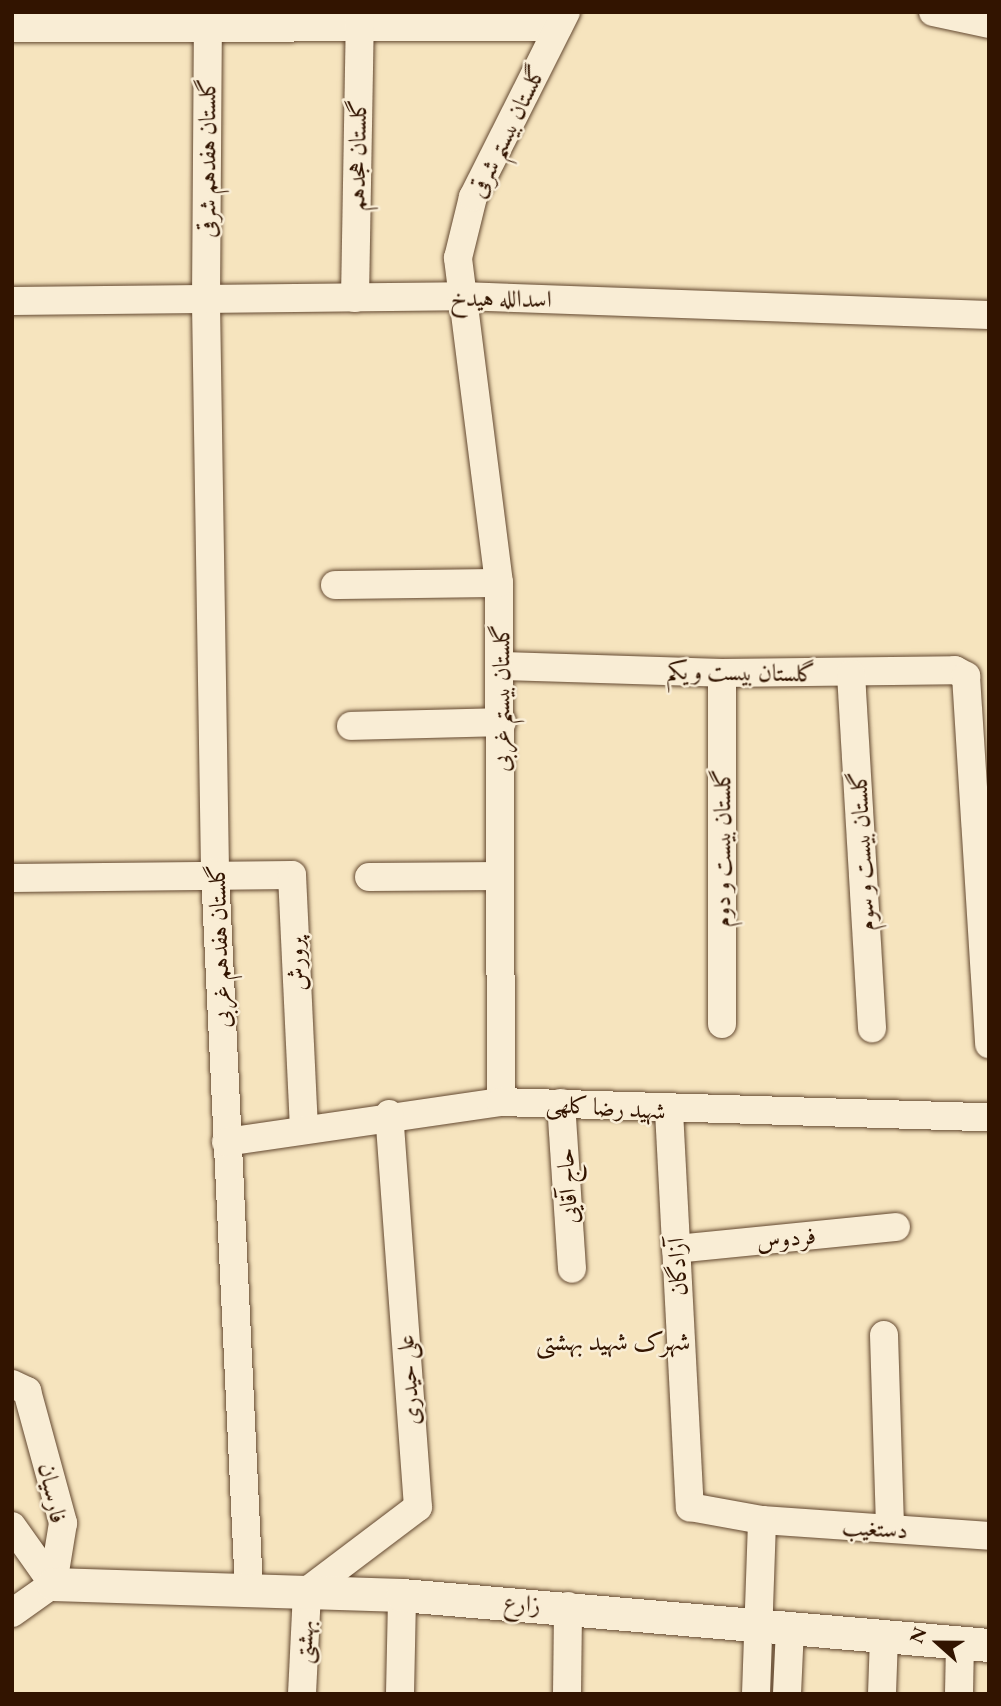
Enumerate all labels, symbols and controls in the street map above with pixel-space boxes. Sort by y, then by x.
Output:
street label: گلستان بیستم شرقی [462,60,552,202]
street label: گلستان هفدهم شرقی [193,78,221,238]
street label: گلستان هجدهم [342,99,372,211]
street label: اسدالله هیدخ [450,283,552,313]
street label: گلستان بیستم غربی [487,624,515,772]
street label: گلستان بیست و یکم [666,656,816,688]
street label: گلستان بیست و دوم [708,769,736,927]
street label: گلستان بیست و سوم [843,770,881,932]
street label: گلستان هفدهم غربی [202,863,236,1029]
street label: پرورش [280,936,312,992]
street label: شهید رضا کلهی [545,1088,667,1126]
street label: حاج آقایی [550,1147,584,1225]
street label: فردوس [755,1221,817,1255]
street label: آزادگان [661,1237,693,1297]
district label: شهرک شهید بهشتی [536,1326,690,1358]
street label: علی حیدری [390,1334,426,1426]
street label: فارسیان [33,1460,73,1526]
street label: دستغیب [841,1511,909,1545]
street label: زارع [502,1587,542,1619]
north arrow [903,1608,973,1678]
street label: بهشتی [288,1619,320,1665]
text: N [904,1624,932,1647]

